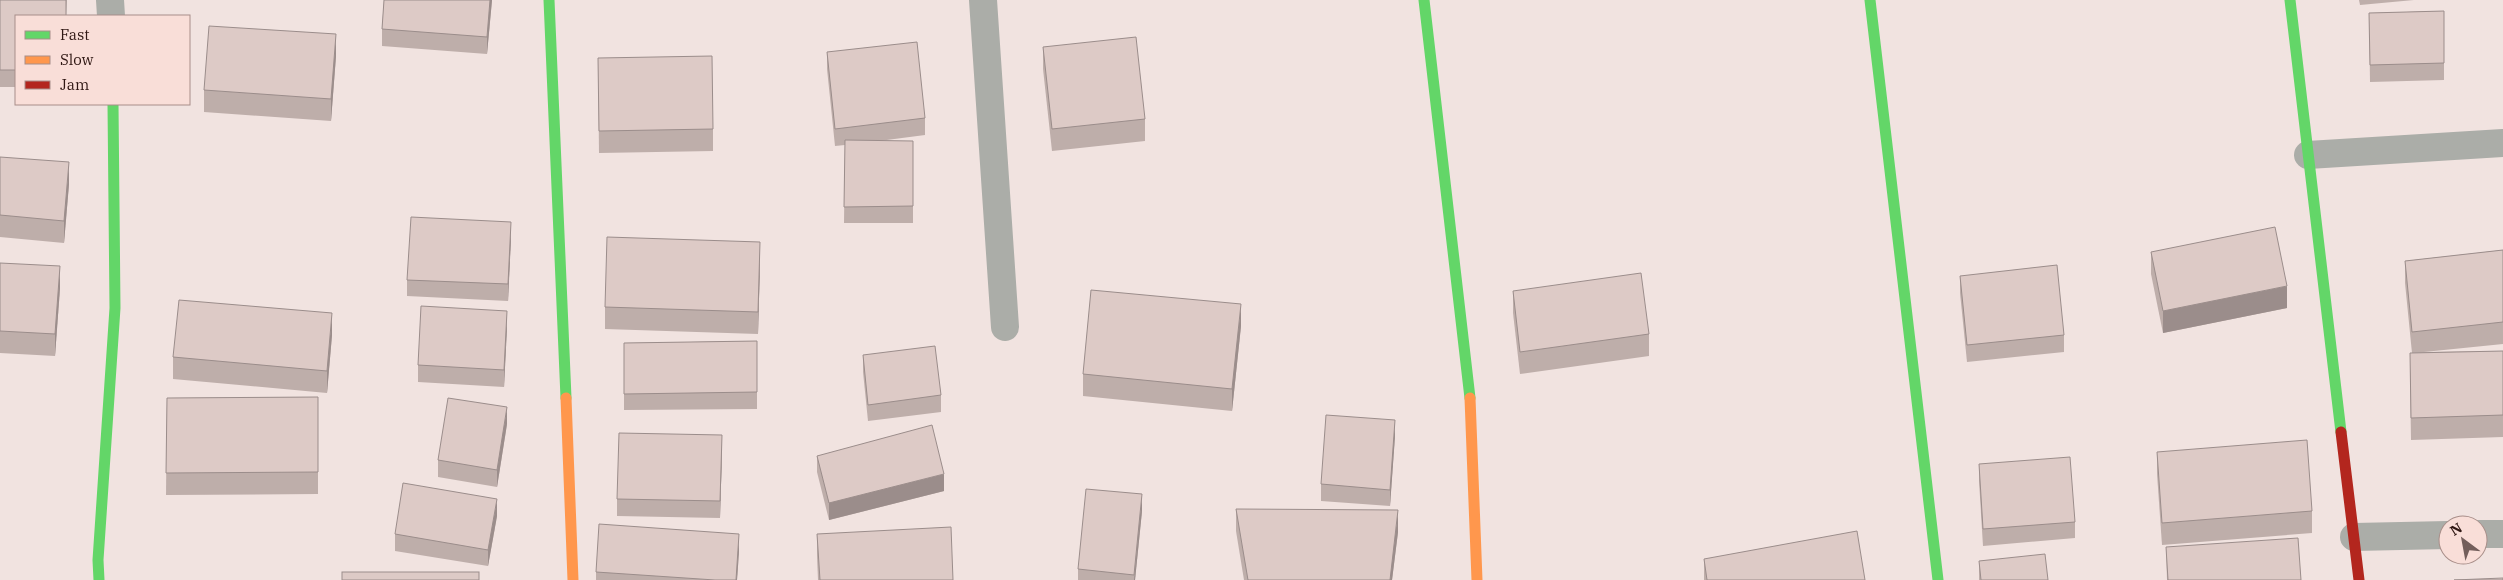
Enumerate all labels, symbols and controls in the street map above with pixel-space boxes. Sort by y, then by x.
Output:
legend [15,15,190,105]
text: Fast [60,25,90,44]
text: Slow [60,50,94,69]
text: Jam [60,75,89,94]
north arrow [2438,515,2488,565]
text: N [2447,518,2466,540]

